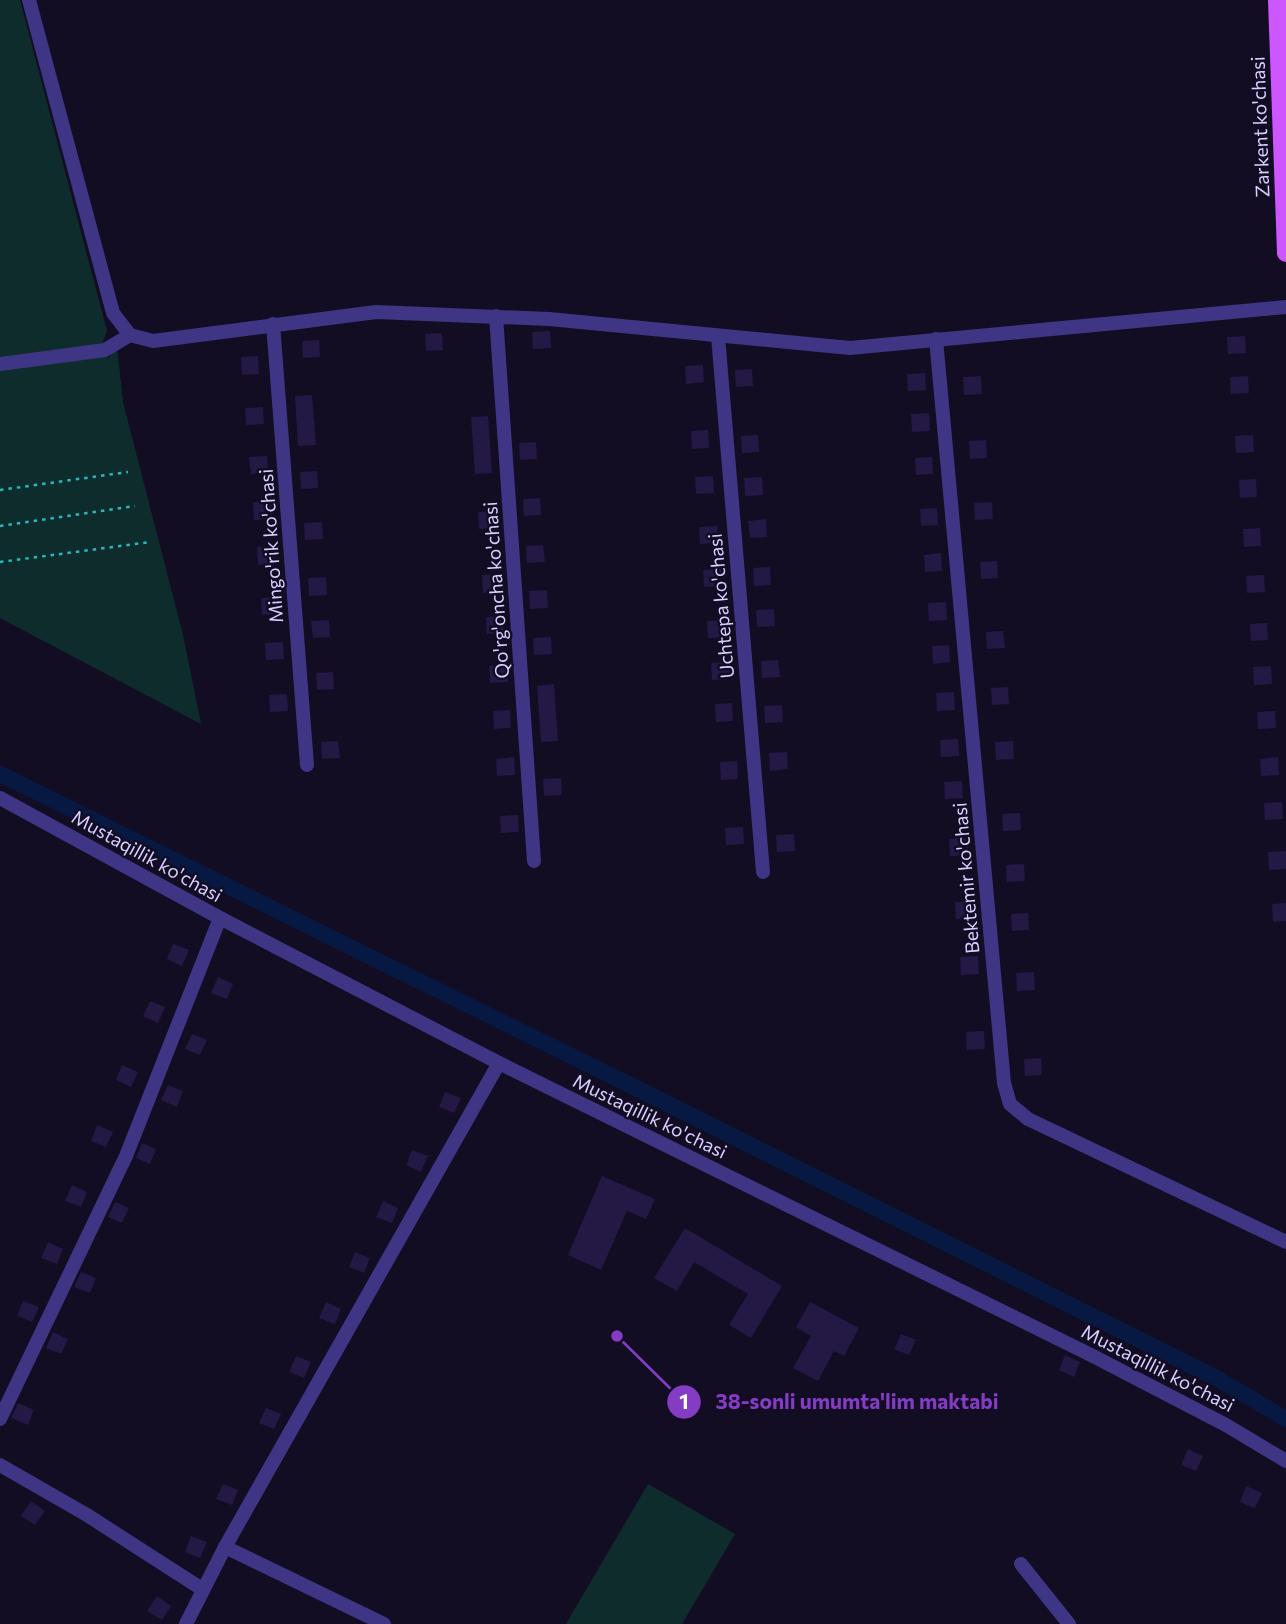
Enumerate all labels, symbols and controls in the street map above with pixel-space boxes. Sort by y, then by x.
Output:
street label: Zarkent ko'chasi [1246,56,1273,198]
street label: Mingo'rik ko'chasi [254,468,287,624]
street label: Qo'rg'oncha ko'chasi [478,501,513,679]
street label: Uchtepa ko'chasi [703,533,738,680]
street label: Bektemir ko'chasi [947,801,984,955]
street label: Mustaqillik ko'chasi [68,805,226,906]
street label: Mustaqillik ko'chasi [570,1068,731,1163]
street label: Mustaqillik ko'chasi [1078,1319,1238,1416]
callout: 38-sonli umumta'lim maktabi [667,1381,1013,1423]
text: 1 [679,1388,689,1413]
text: 38-sonli umumta'lim maktabi [715,1388,999,1413]

